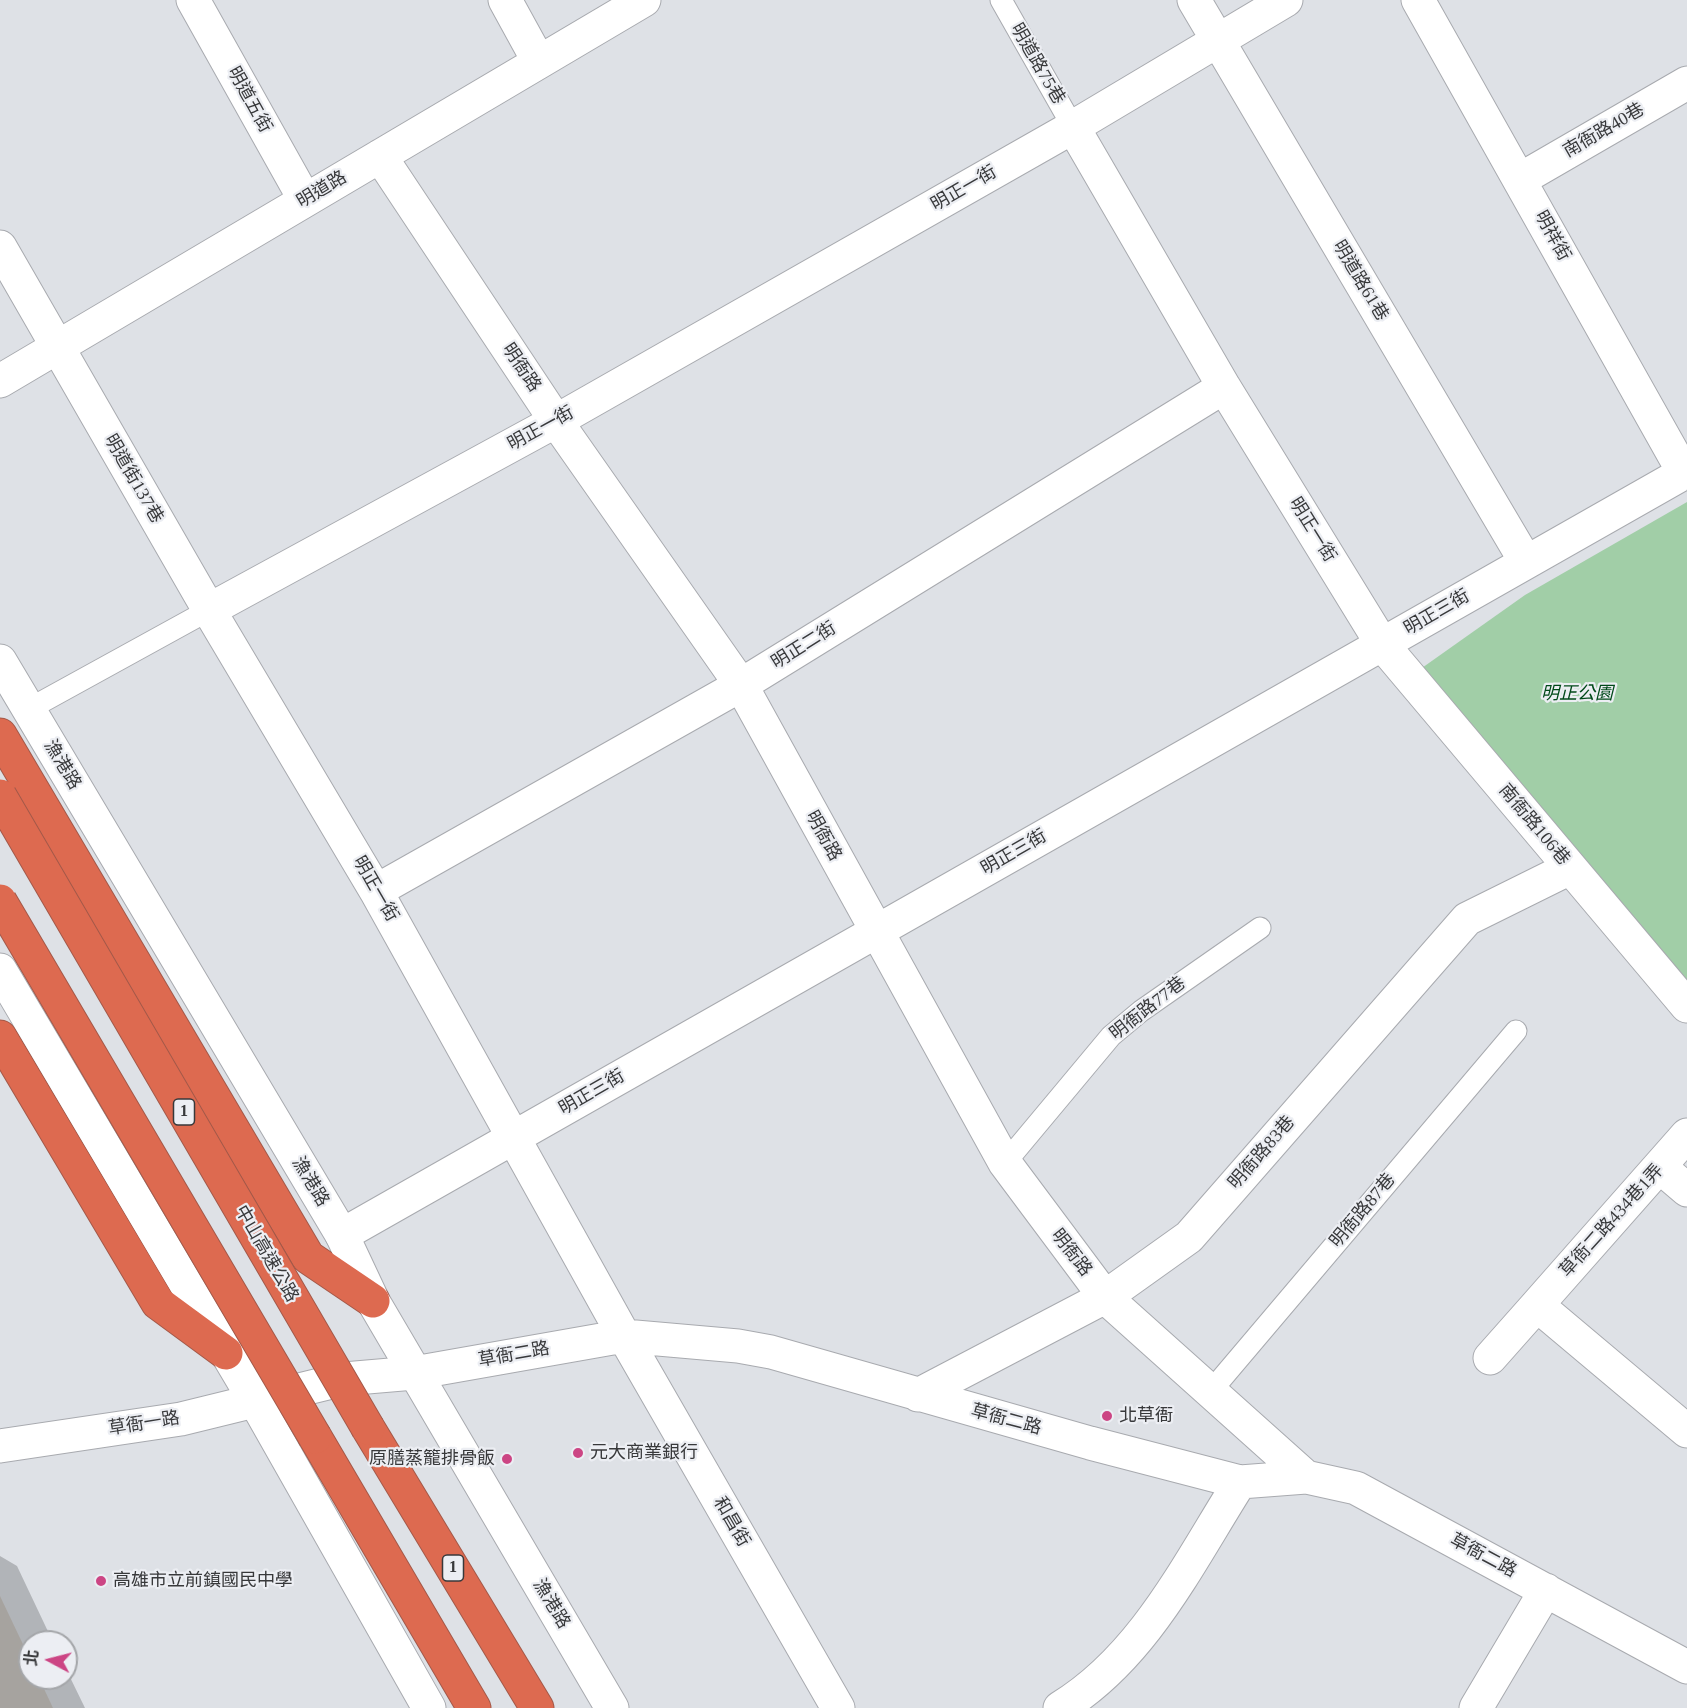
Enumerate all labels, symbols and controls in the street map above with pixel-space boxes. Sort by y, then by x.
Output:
street label: 明道路75巷 [1005,20,1069,108]
street label: 明道五街 [222,63,276,137]
street label: 南衙路40巷 [1560,99,1648,163]
street label: 明正一街 [927,162,1001,216]
street label: 明道路 [293,167,351,213]
street label: 明祥街 [1529,207,1575,265]
street label: 明道路61巷 [1328,237,1392,325]
street label: 明衙路 [497,340,545,396]
street label: 明正一街 [504,402,578,456]
street label: 明道街137巷 [99,431,167,527]
street label: 明正一街 [1284,494,1340,566]
street label: 明正三街 [1400,586,1474,640]
street label: 明正二街 [768,618,840,674]
park label: 明正公園 [1541,683,1613,705]
street label: 漁港路 [39,736,85,794]
street label: 南衙路106巷 [1494,780,1574,870]
street label: 明衙路 [800,807,846,865]
street label: 明正三街 [977,826,1051,880]
street label: 明正一街 [348,852,402,926]
street label: 明衙路77巷 [1106,973,1190,1045]
street label: 明正三街 [555,1066,629,1120]
road number: 1 [174,1099,195,1125]
street label: 明衙路83巷 [1224,1112,1300,1194]
street label: 漁港路 [287,1153,333,1211]
street label: 草衙二路434巷1弄 [1556,1160,1668,1282]
street label: 明衙路87巷 [1326,1170,1400,1252]
street label: 中山高速公路 [230,1202,302,1306]
street label: 明衙路 [1046,1225,1096,1281]
street label: 草衙二路 [477,1338,551,1372]
street label: 草衙二路 [968,1400,1044,1440]
place label: 北草衙 [1119,1405,1173,1427]
street label: 草衙一路 [107,1408,181,1440]
marker: 北草衙 [1100,1409,1114,1423]
place label: 元大商業銀行 [590,1442,698,1464]
marker: 元大商業銀行 [571,1446,585,1460]
place label: 原膳蒸籠排骨飯 [369,1448,495,1470]
marker: 原膳蒸籠排骨飯 [500,1452,514,1466]
street label: 和昌街 [708,1493,754,1551]
street label: 草衙二路 [1446,1530,1520,1582]
road number: 1 [442,1555,464,1581]
place label: 高雄市立前鎮國民中學 [113,1570,293,1592]
marker: 高雄市立前鎮國民中學 [94,1574,108,1588]
street label: 漁港路 [528,1575,574,1633]
north arrow [18,1630,78,1690]
text: 北 [22,1649,41,1667]

